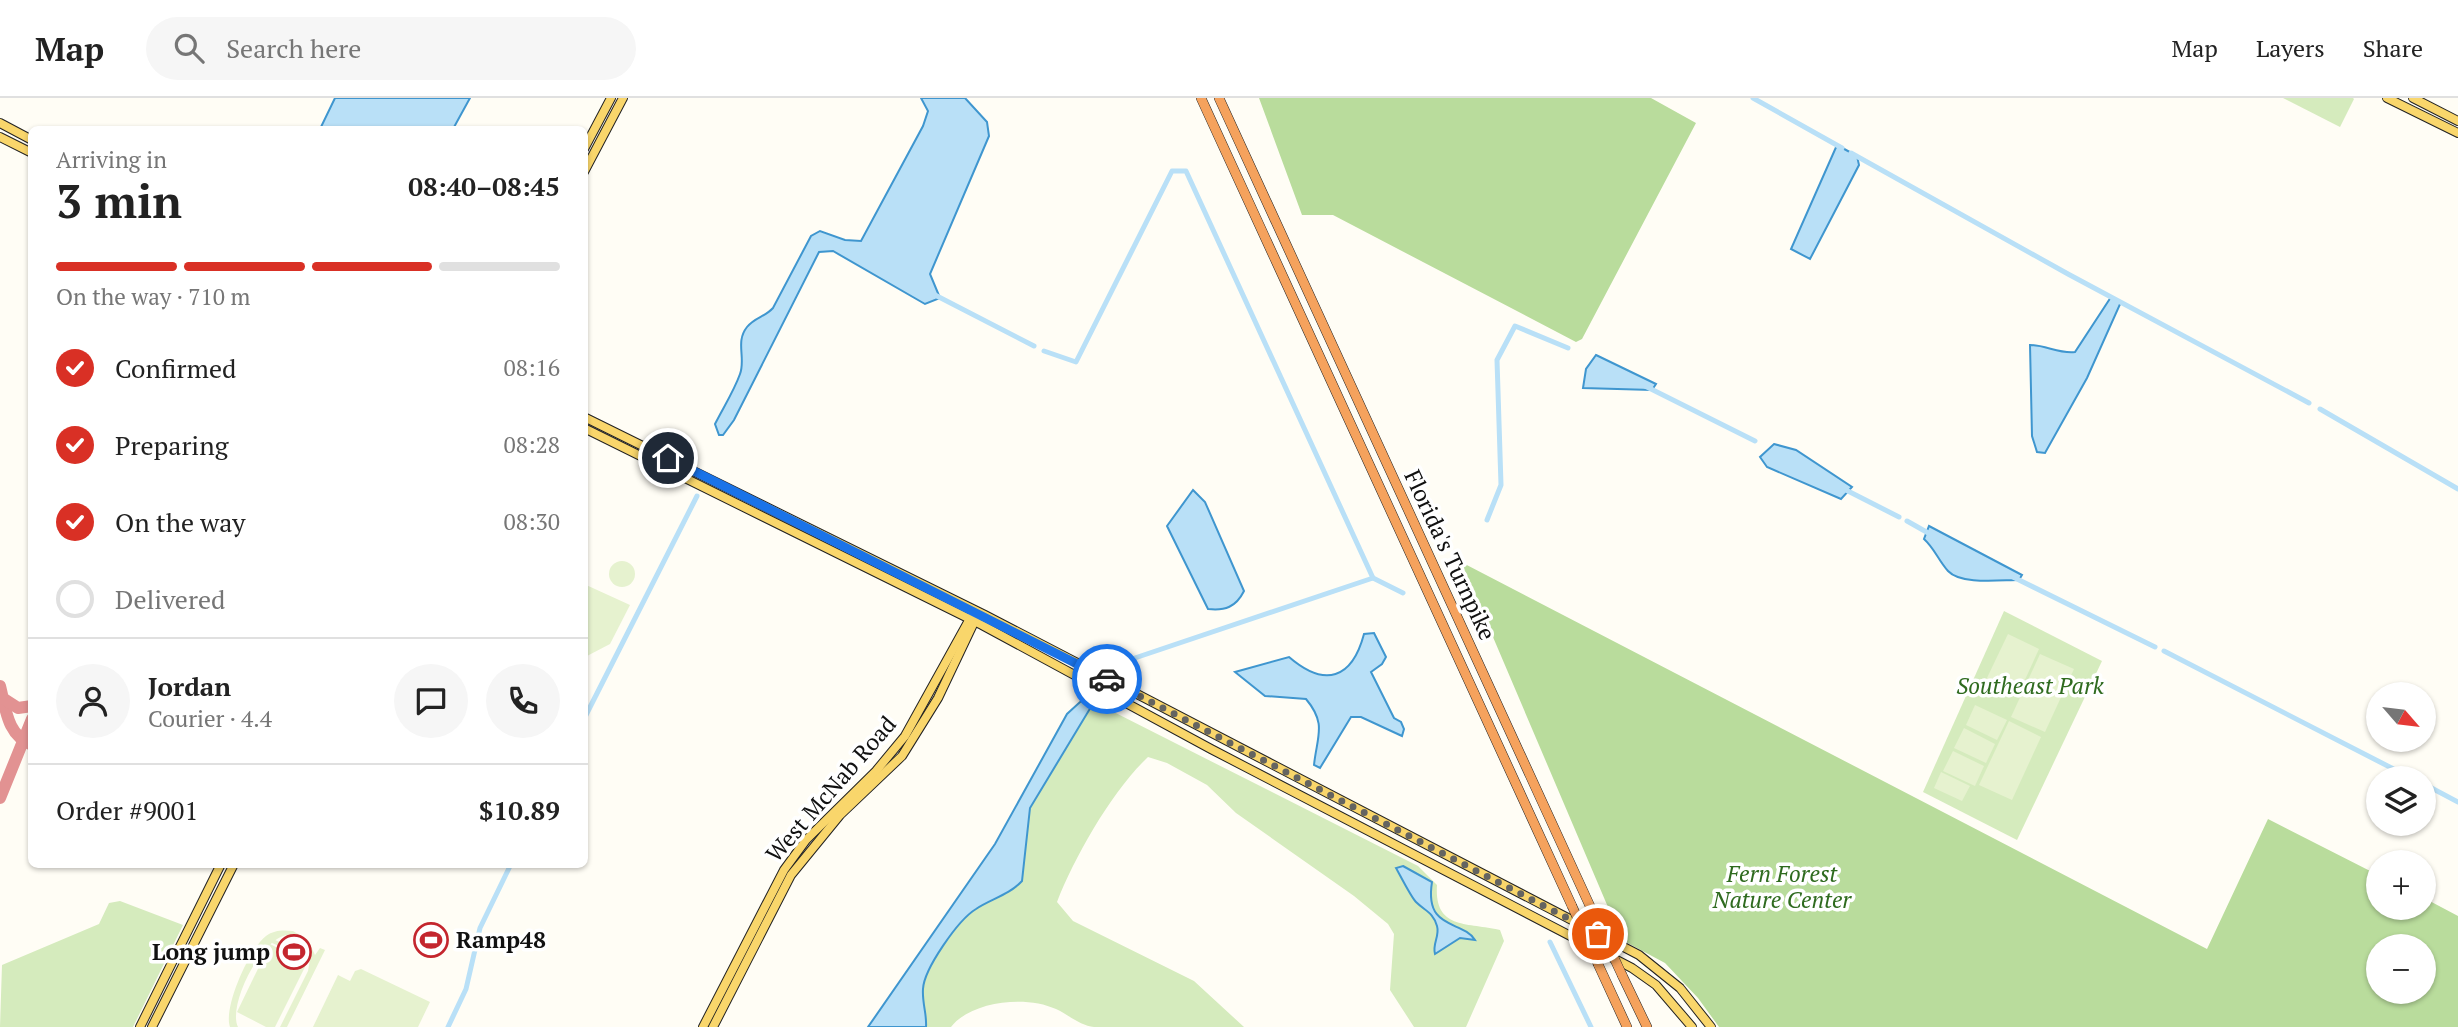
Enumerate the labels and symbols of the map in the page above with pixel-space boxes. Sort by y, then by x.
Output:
pin [638,428,698,488]
street label: Florida's Turnpike [1397,465,1504,645]
courier [1072,644,1142,714]
park label: Southeast Park [1956,670,2105,701]
north arrow [2366,682,2436,752]
street label: West McNab Road [759,709,903,868]
park label: Fern Forest Nature Center [1712,858,1852,915]
pin [1568,904,1628,964]
sports icon: Ramp48 [412,921,450,959]
place label: Ramp48 [456,924,546,955]
sports icon: Long jump [275,933,313,971]
place label: Long jump [152,936,270,967]

